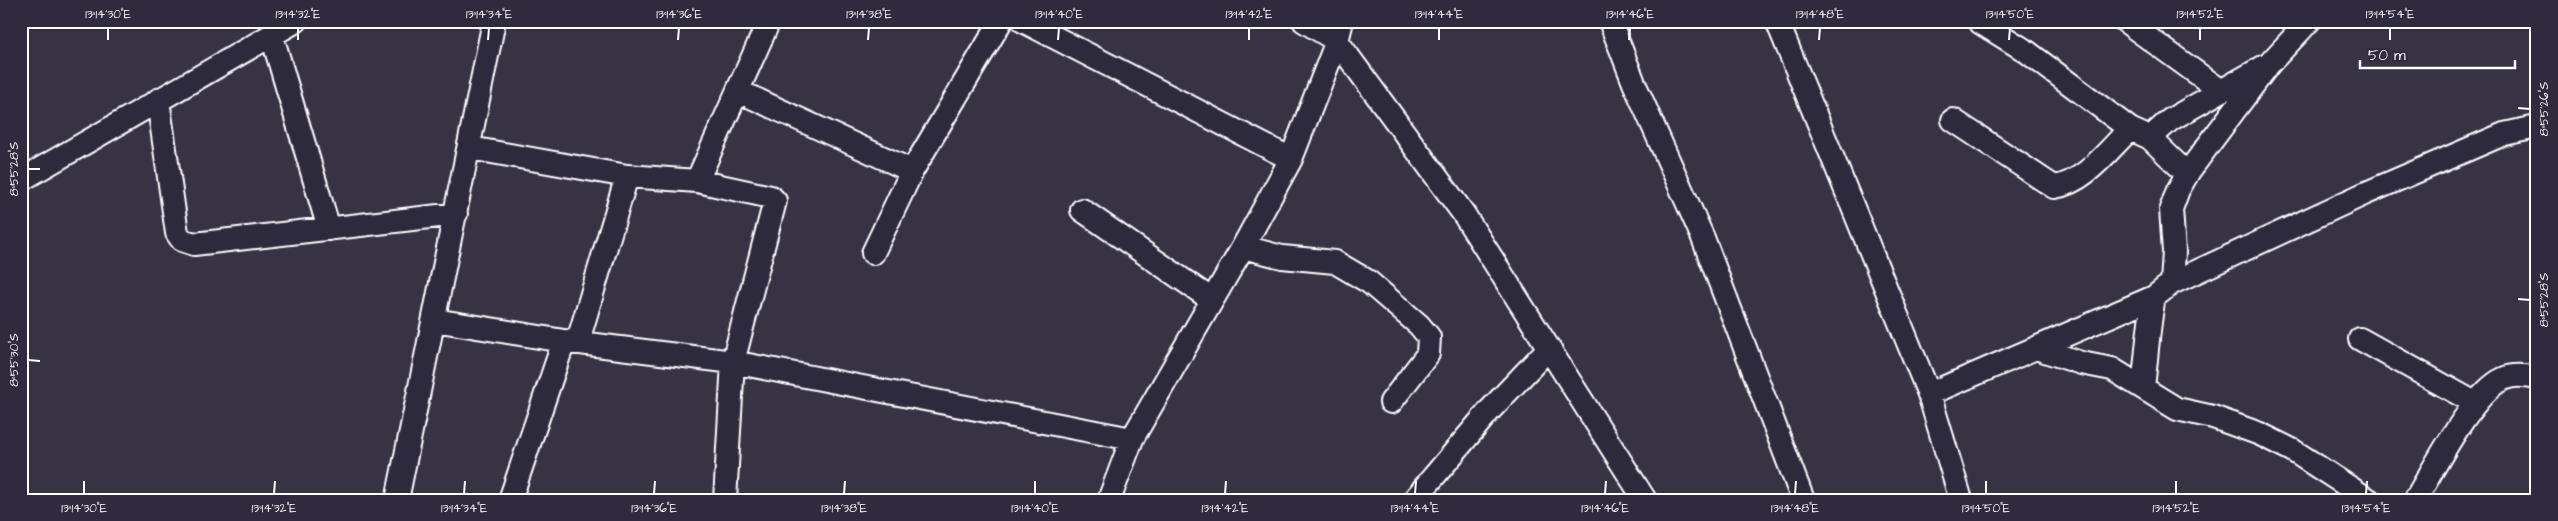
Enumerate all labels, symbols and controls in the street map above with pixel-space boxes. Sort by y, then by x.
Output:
text: 13°14'30"E [85,6,131,23]
text: 13°14'32"E [276,6,320,23]
text: 13°14'34"E [466,6,512,23]
text: 13°14'36"E [656,6,702,23]
text: 13°14'38"E [846,6,892,23]
text: 13°14'40"E [1035,6,1083,23]
text: 13°14'42"E [1226,6,1272,23]
text: 13°14'44"E [1415,6,1463,23]
text: 13°14'46"E [1606,6,1654,23]
text: 13°14'48"E [1796,6,1844,23]
text: 13°14'50"E [1986,6,2034,23]
text: 13°14'52"E [2176,6,2224,23]
text: 13°14'54"E [2366,6,2414,23]
scale bar [2360,38,2516,70]
text: 50 m [2368,45,2406,66]
text: 8°55'26"S [2536,82,2553,136]
text: 8°55'28"S [6,141,23,196]
text: 8°55'28"S [2536,272,2553,327]
text: 8°55'30"S [6,333,23,387]
text: 13°14'30"E [61,500,107,517]
text: 13°14'32"E [252,500,296,517]
text: 13°14'34"E [441,500,487,517]
text: 13°14'36"E [631,500,677,517]
text: 13°14'38"E [821,500,867,517]
text: 13°14'40"E [1011,500,1059,517]
text: 13°14'42"E [1202,500,1248,517]
text: 13°14'44"E [1391,500,1439,517]
text: 13°14'46"E [1581,500,1629,517]
text: 13°14'48"E [1771,500,1819,517]
text: 13°14'50"E [1962,500,2010,517]
text: 13°14'52"E [2152,500,2200,517]
text: 13°14'54"E [2342,500,2390,517]

